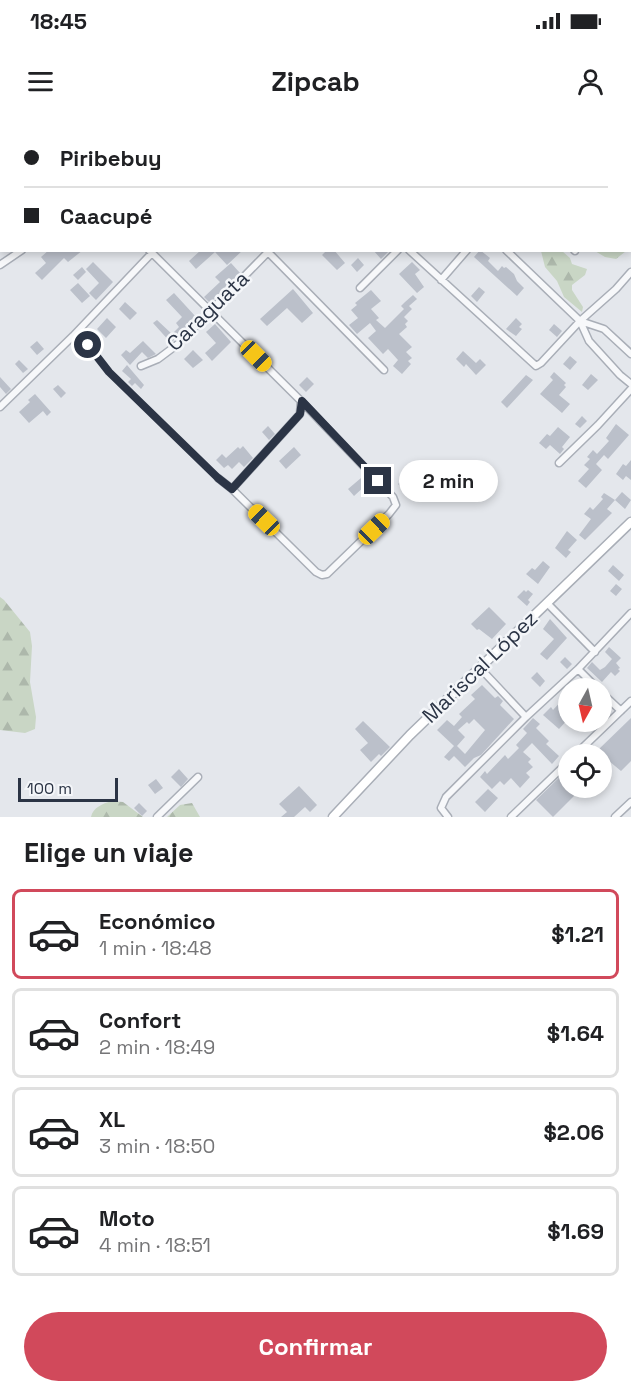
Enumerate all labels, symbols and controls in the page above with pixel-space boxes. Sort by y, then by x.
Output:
text: 18:45 [30,7,87,35]
text: Zipcab [271,64,360,99]
icon: menu [24,65,57,98]
icon: person [574,65,607,98]
text: Piribebuy [60,144,162,172]
text: Caacupé [60,202,153,230]
street label: Caraguata [161,265,255,357]
route start [74,331,101,358]
car [237,337,275,375]
callout: 2 min [399,460,498,502]
route end [364,467,391,494]
text: 2 min [423,468,474,494]
car [245,501,283,539]
car [355,510,393,548]
street label: Mariscal López [416,605,543,729]
north arrow [558,678,612,732]
map controls [558,678,612,798]
button: locate [558,744,612,798]
scale bar [18,775,118,802]
text: 100 m [27,778,72,799]
text: Elige un viaje [24,835,194,870]
icon: car [27,907,81,961]
text: Económico [99,907,216,935]
text: $1.21 [551,920,604,948]
text: 1 min · 18:48 [99,935,212,961]
icon: car [27,1006,81,1060]
text: Confort [99,1006,181,1034]
text: $1.64 [547,1019,604,1047]
text: 2 min · 18:49 [99,1034,215,1060]
icon: car [27,1105,81,1159]
text: XL [99,1105,125,1133]
text: $2.06 [543,1118,604,1146]
text: 3 min · 18:50 [99,1133,215,1159]
icon: car [27,1204,81,1258]
text: Moto [99,1204,155,1232]
text: $1.69 [547,1217,604,1245]
text: 4 min · 18:51 [99,1232,211,1258]
button: Confirmar [24,1312,607,1381]

